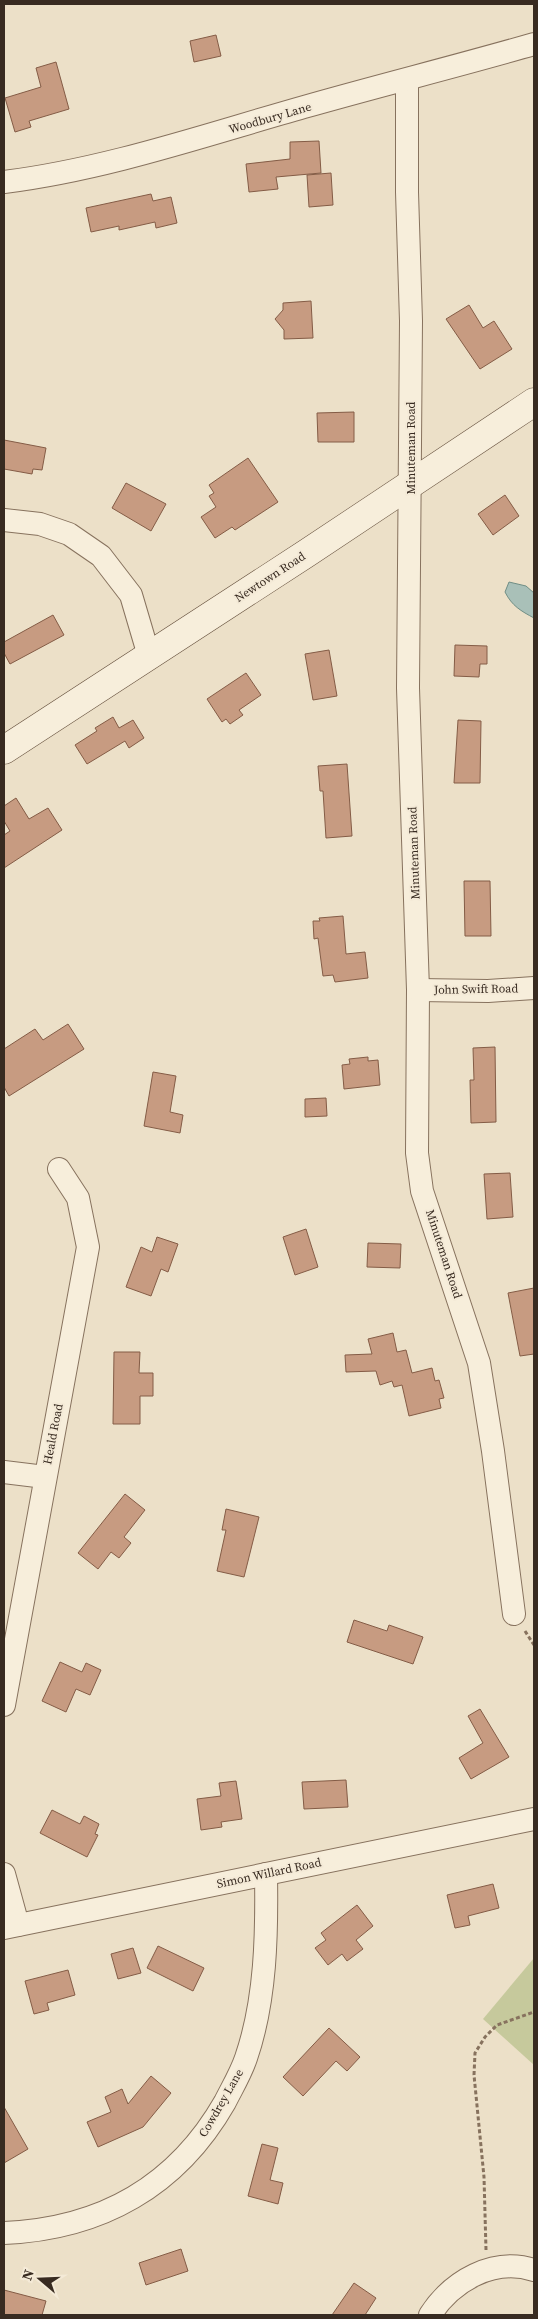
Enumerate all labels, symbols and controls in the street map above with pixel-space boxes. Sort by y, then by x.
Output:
street label: Woodbury Lane [227,99,313,137]
street label: Minuteman Road [403,401,419,494]
street label: Newtown Road [232,548,308,606]
street label: Minuteman Road [404,806,424,900]
street label: John Swift Road [433,980,519,998]
street label: Minuteman Road [422,1207,466,1301]
street label: Heald Road [39,1402,67,1466]
street label: Simon Willard Road [215,1854,323,1892]
street label: Cowdrey Lane [195,2066,247,2140]
north arrow [15,2254,65,2304]
text: N [17,2267,39,2283]

